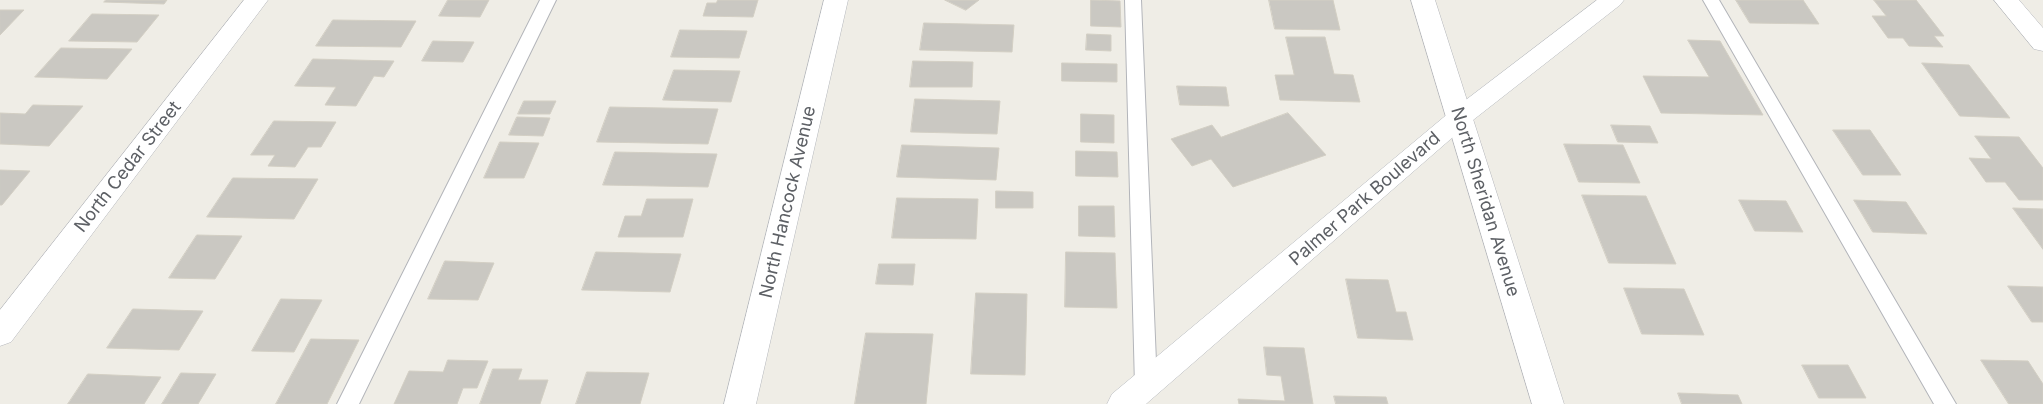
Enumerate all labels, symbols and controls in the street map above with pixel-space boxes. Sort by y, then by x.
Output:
street label: North Cedar Street [70,97,186,237]
street label: North Hancock Avenue [755,104,821,300]
street label: North Sheridan Avenue [1446,105,1524,299]
street label: Palmer Park Boulevard [1285,128,1445,270]

